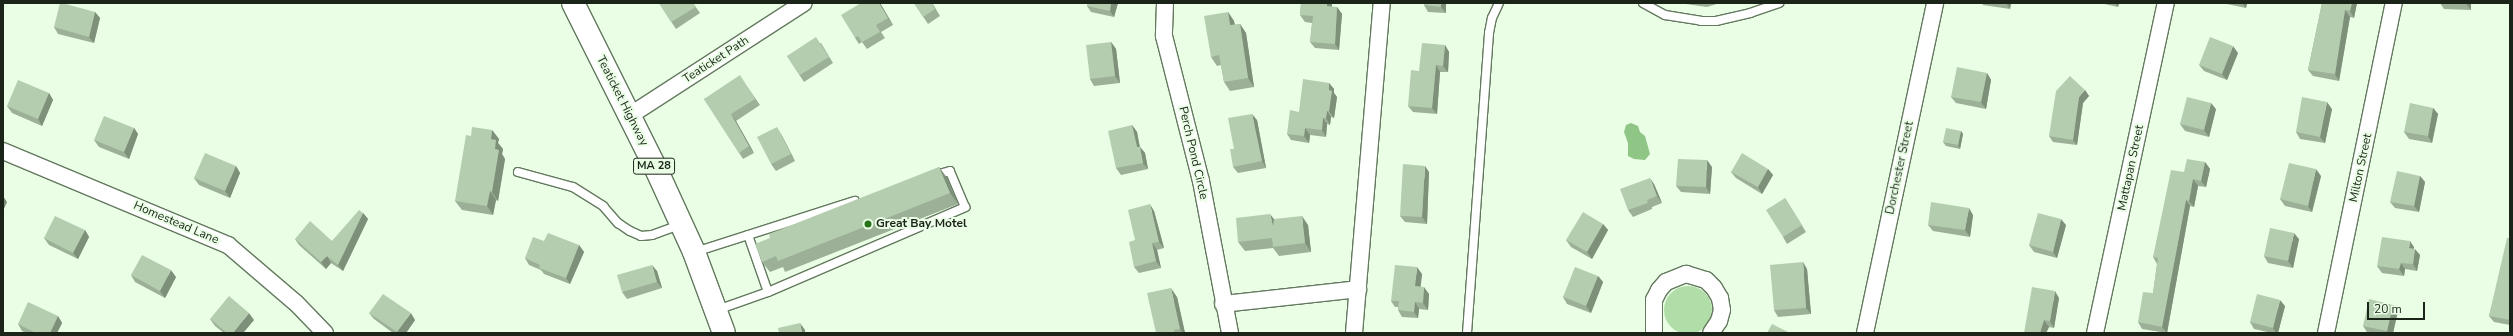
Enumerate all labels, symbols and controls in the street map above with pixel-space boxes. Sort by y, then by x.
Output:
street label: Teaticket Path [680,33,752,87]
street label: Teaticket Highway [593,54,651,148]
street label: Perch Pond Circle [1175,105,1211,201]
street label: Dorchester Street [1883,120,1917,216]
street label: Mattapan Street [2115,124,2147,212]
street label: Milton Street [2347,132,2375,204]
road number: MA 28 [633,157,675,175]
street label: Homestead Lane [131,199,221,247]
place label: Great Bay Motel [876,217,967,231]
marker: Great Bay Motel [863,219,873,229]
scale bar [2369,294,2427,320]
text: 20 m [2374,301,2402,317]

